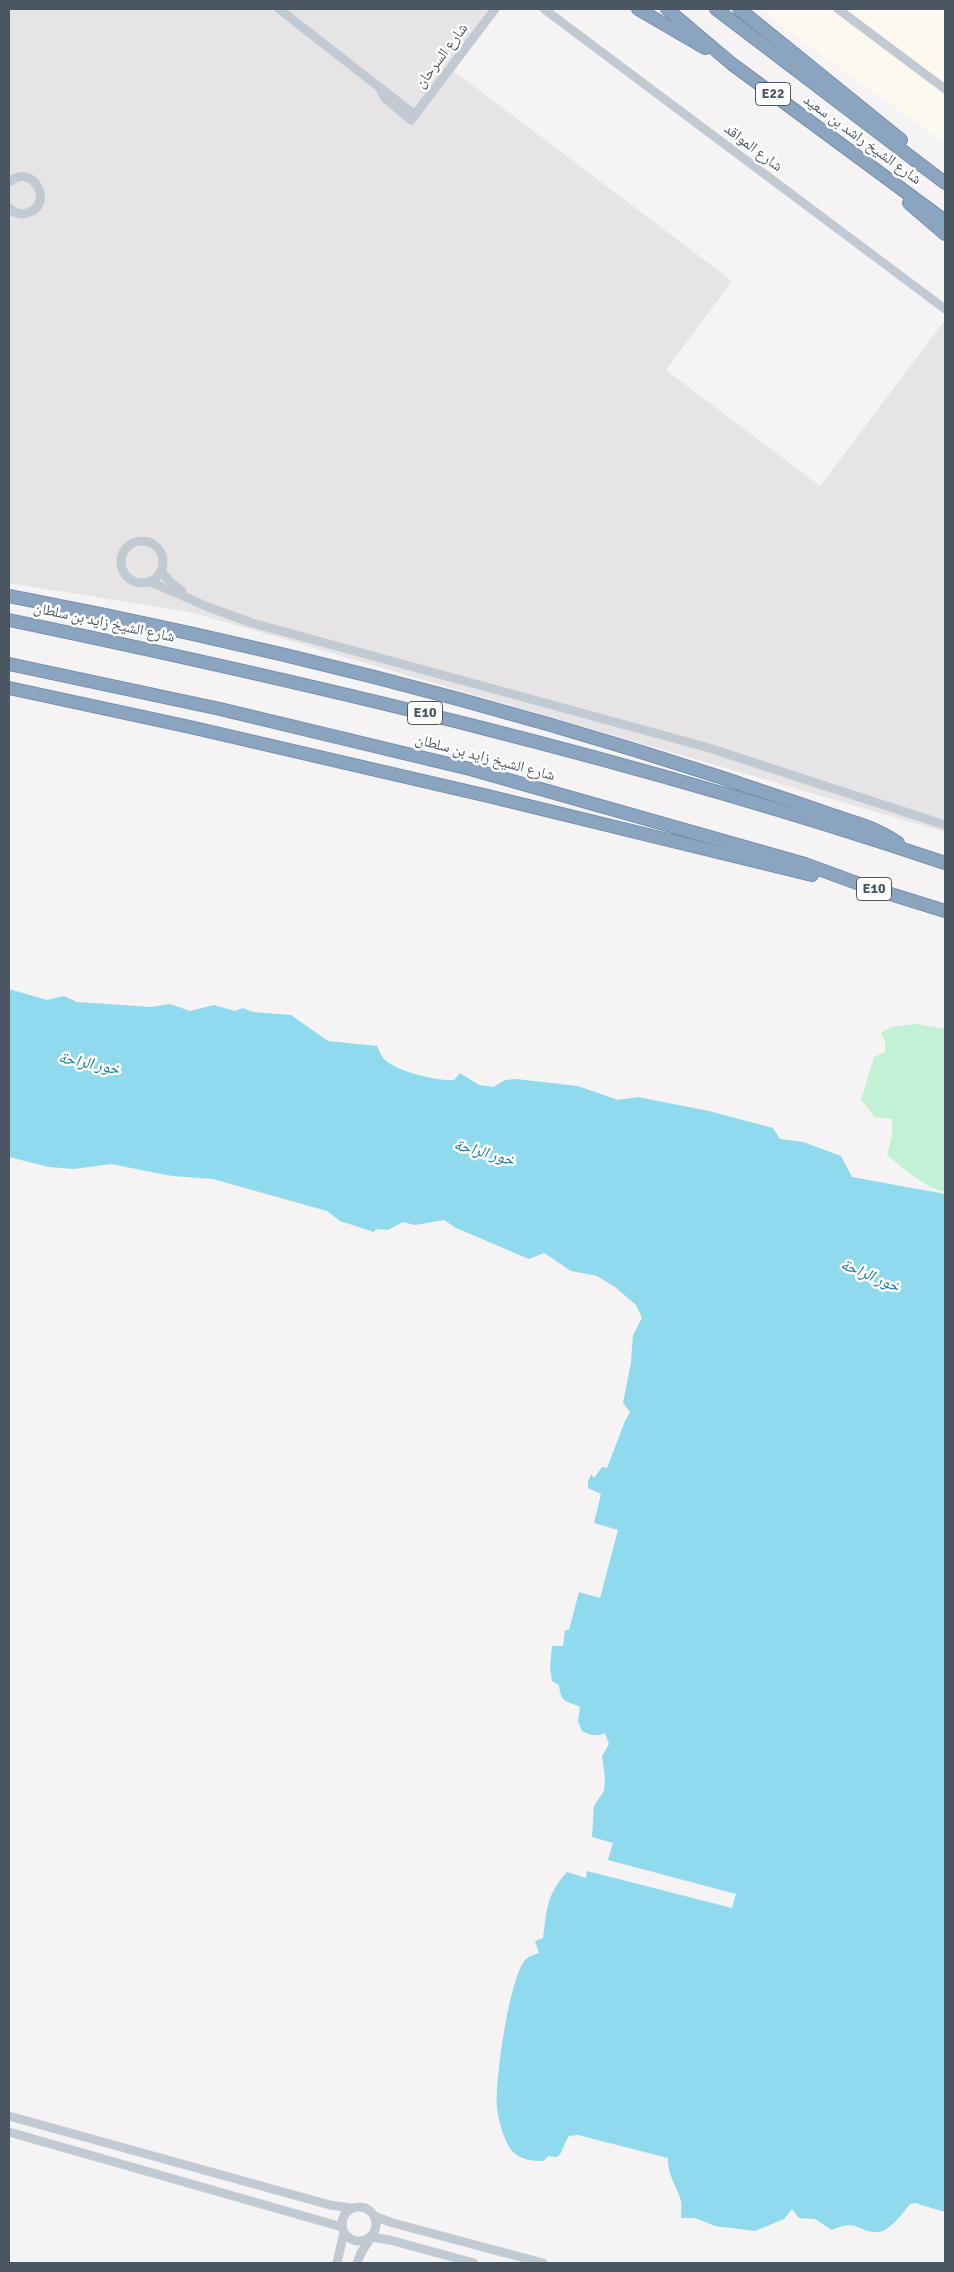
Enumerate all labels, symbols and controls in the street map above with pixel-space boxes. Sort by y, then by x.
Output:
street label: شارع السرحان [412,20,472,92]
road number: E22 [756,82,790,106]
street label: شارع الشيخ راشد بن سعيد [799,91,925,189]
street label: شارع المواقد [720,120,786,176]
street label: شارع الشيخ زايد بن سلطان [32,599,176,647]
road number: E10 [408,701,442,724]
street label: شارع الشيخ زايد بن سلطان [413,731,557,785]
road number: E10 [856,878,892,901]
water label: خور الراحة [57,1048,121,1080]
water label: خور الراحة [451,1135,517,1171]
water label: خور الراحة [838,1255,902,1297]

